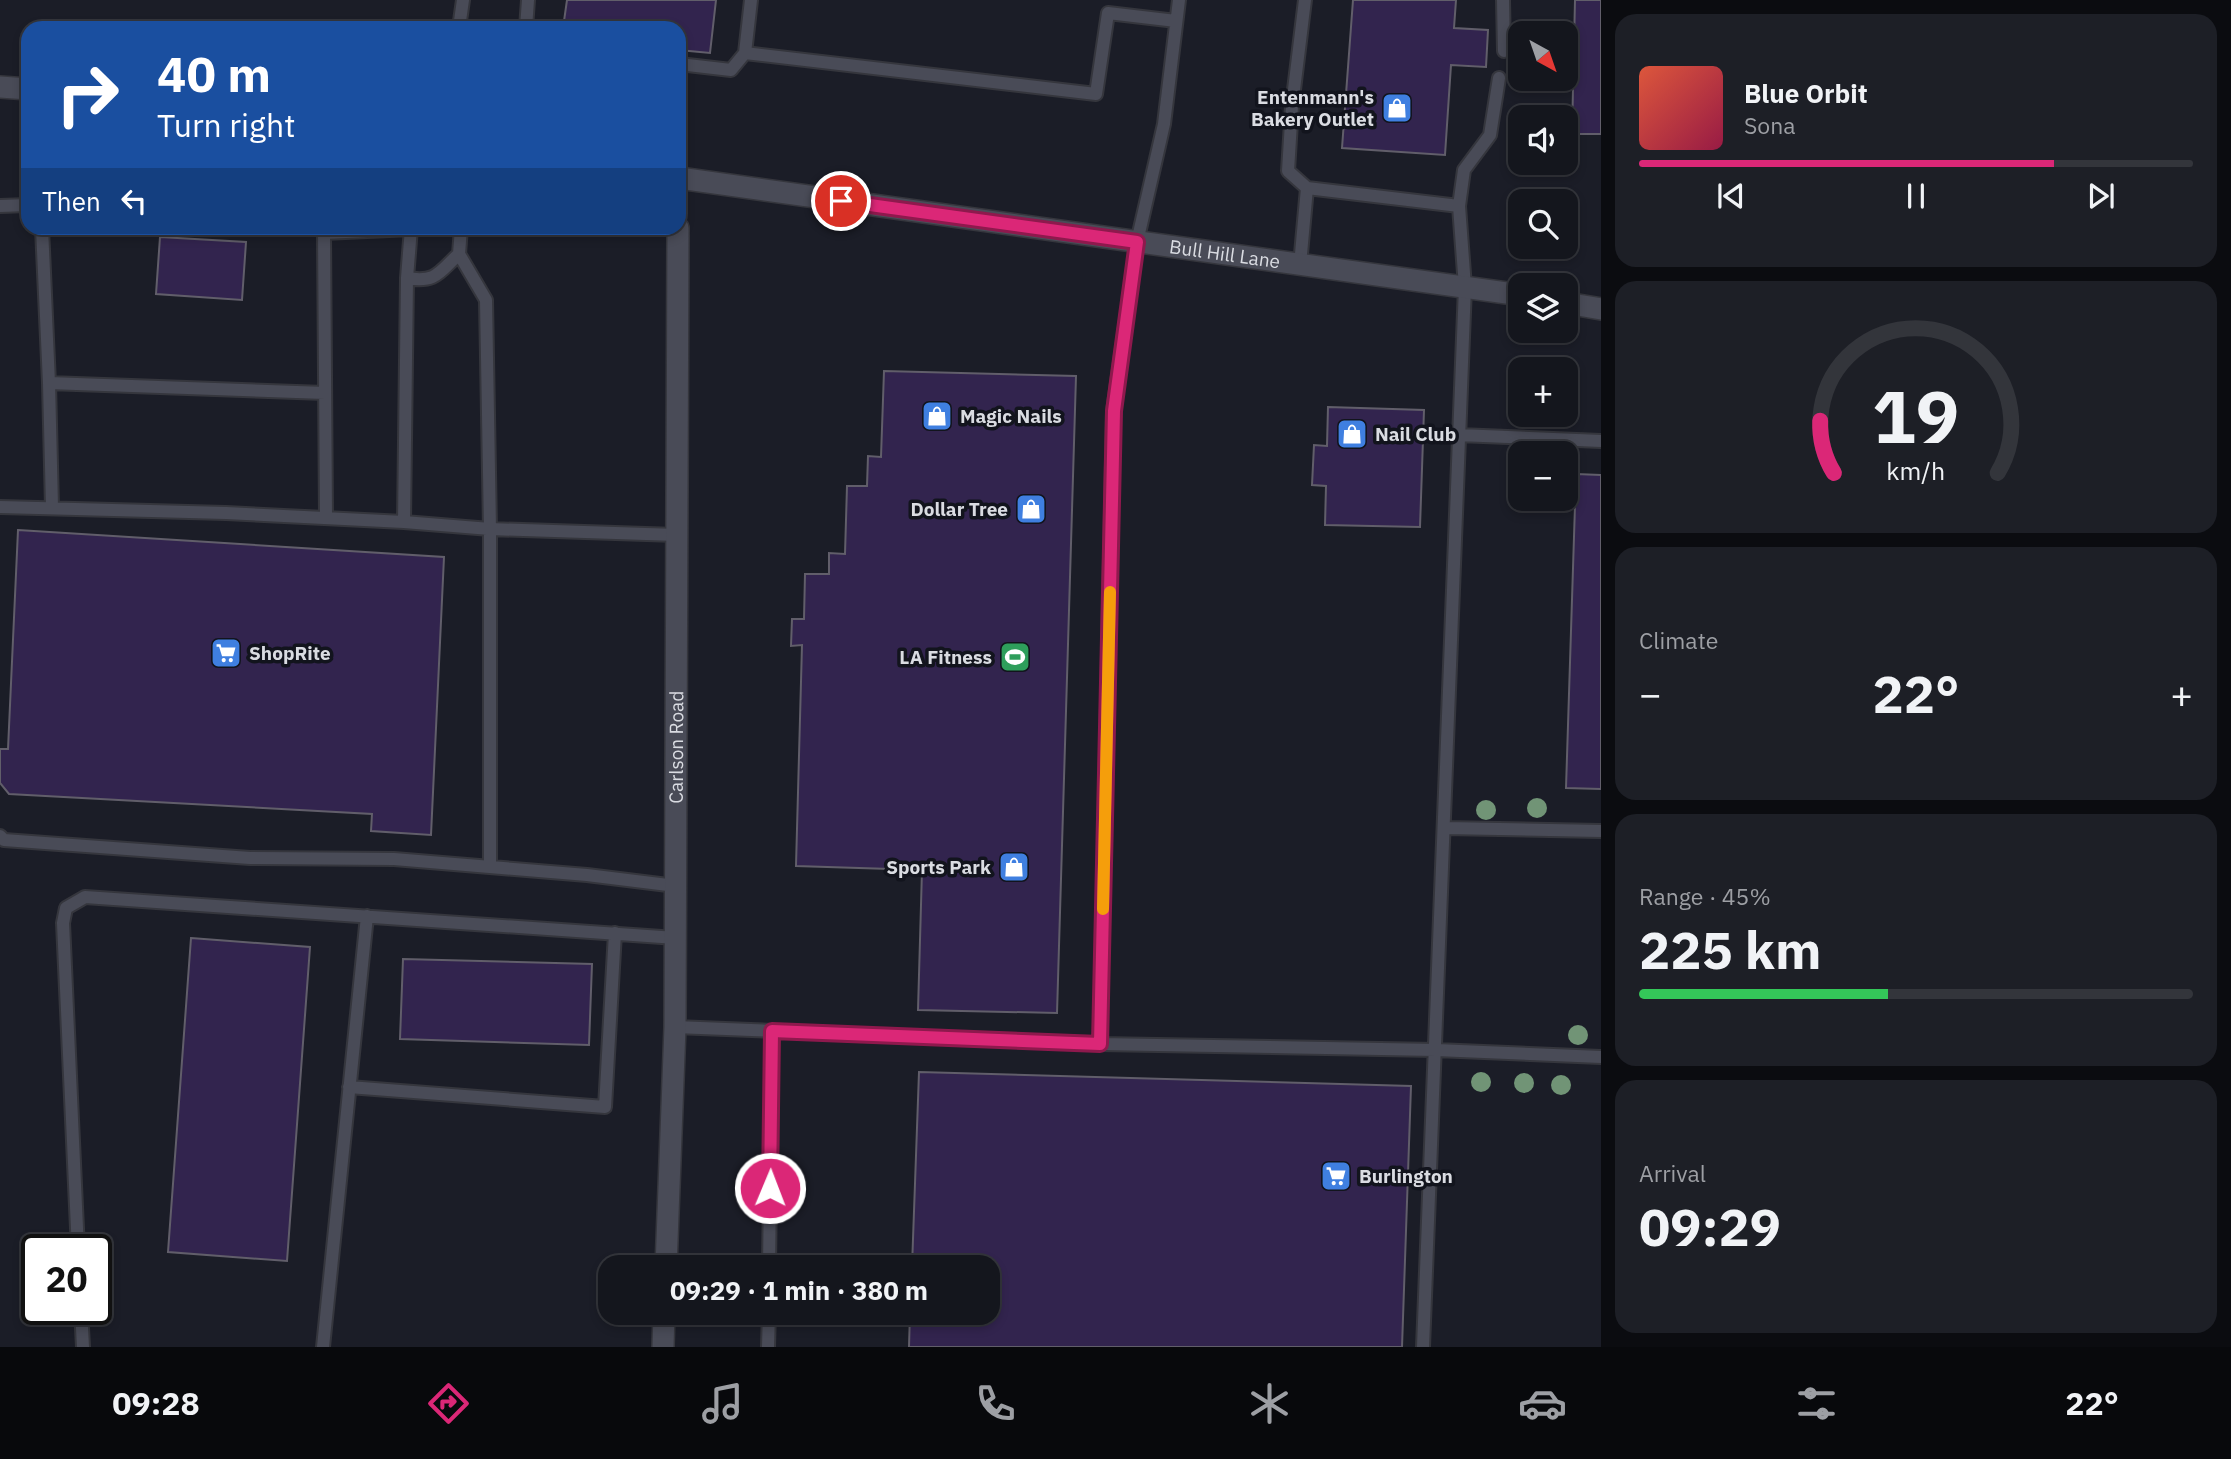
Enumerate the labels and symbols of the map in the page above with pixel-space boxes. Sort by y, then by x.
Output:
north arrow [1508,21,1578,91]
place label: Entenmann's Bakery Outlet [1251,85,1374,131]
shop icon: Entenmann's Bakery Outlet [1380,91,1414,125]
pin [811,171,871,231]
street label: Bull Hill Lane [1168,234,1282,273]
shop icon: Magic Nails [920,399,954,433]
place label: Magic Nails [960,404,1062,428]
shop icon: Nail Club [1335,417,1369,451]
place label: Nail Club [1375,422,1456,446]
shop icon: Dollar Tree [1014,492,1048,526]
place label: Dollar Tree [911,497,1008,521]
supermarket icon: ShopRite [209,636,243,670]
sports icon: LA Fitness [998,640,1032,674]
place label: ShopRite [249,641,331,665]
place label: LA Fitness [899,645,992,669]
street label: Carlson Road [664,691,688,804]
shop icon: Sports Park [997,850,1031,884]
place label: Sports Park [886,855,991,879]
position arrow [733,1151,807,1225]
supermarket icon: Burlington [1319,1159,1353,1193]
place label: Burlington [1359,1164,1453,1188]
speed limit sign: 20 [21,1234,112,1325]

